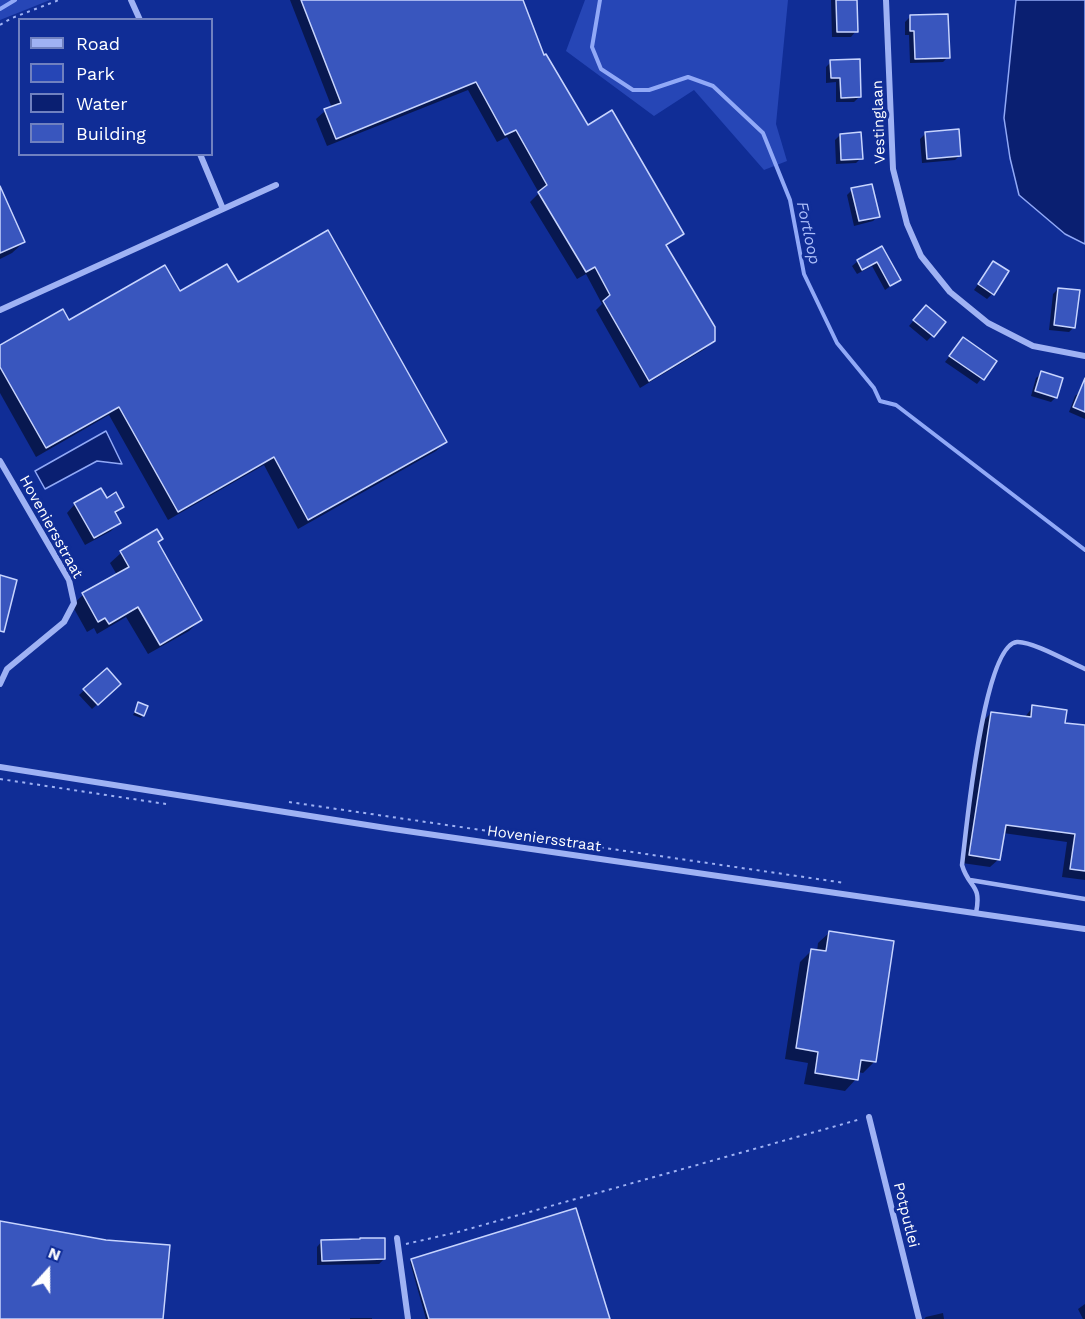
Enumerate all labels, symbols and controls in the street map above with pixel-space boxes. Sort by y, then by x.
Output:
legend [18,18,213,156]
text: Road [76,33,120,54]
text: Park [76,63,115,84]
street label: Vestinglaan [869,80,889,164]
text: Water [76,93,128,114]
text: Building [76,123,146,144]
water label: Fortloop [792,200,824,266]
street label: Hoveniersstraat [15,472,87,582]
street label: Hoveniersstraat [486,822,602,856]
street label: Potputlei [889,1181,923,1249]
north arrow [18,1241,78,1301]
text: N [46,1243,64,1265]

